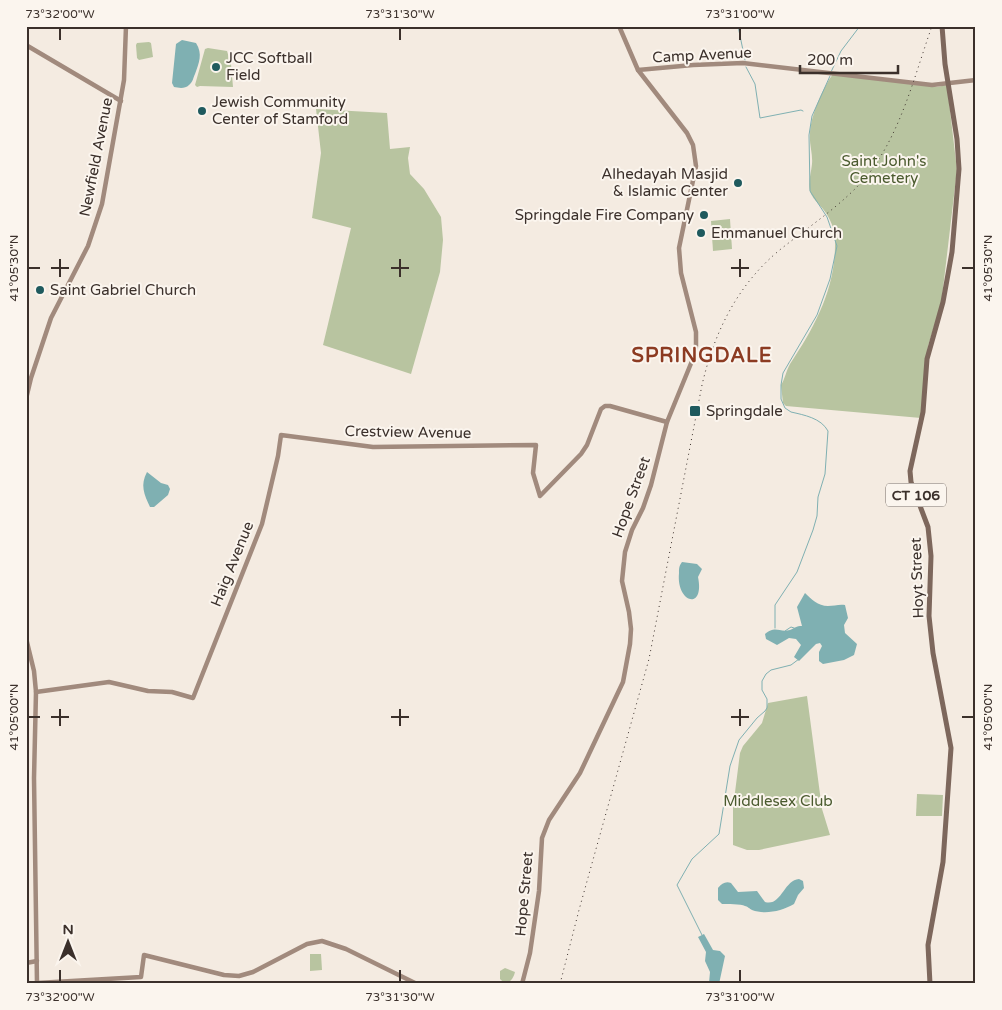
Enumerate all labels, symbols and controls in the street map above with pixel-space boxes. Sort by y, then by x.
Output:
text: 73°32'00"W [25,7,95,21]
text: 73°31'30"W [365,7,435,21]
text: 73°31'00"W [705,7,775,21]
scale bar [800,42,897,74]
street label: Camp Avenue [652,43,752,67]
place label: JCC Softball Field [226,49,312,84]
text: 200 m [807,51,853,69]
marker: JCC Softball Field [210,61,222,73]
place label: Jewish Community Center of Stamford [212,93,348,128]
street label: Newfield Avenue [76,96,116,218]
marker: Jewish Community Center of Stamford [196,105,208,117]
park label: Saint John's Cemetery [842,152,926,187]
place label: Alhedayah Masjid & Islamic Center [601,165,728,200]
marker: Alhedayah Masjid & Islamic Center [732,177,744,189]
place label: Springdale Fire Company [515,206,694,224]
marker: Springdale Fire Company [698,209,710,221]
place label: Emmanuel Church [711,224,842,242]
marker: Emmanuel Church [695,227,707,239]
text: 41°05'30"N [7,235,21,302]
text: 41°05'30"N [981,235,995,302]
place label: Saint Gabriel Church [50,281,196,299]
marker: Saint Gabriel Church [34,284,46,296]
district label: SPRINGDALE [632,344,772,368]
place label: Springdale [706,402,783,420]
marker: Springdale [688,404,702,418]
street label: Crestview Avenue [345,422,471,442]
street label: Hope Street [608,454,654,540]
road number: CT 106 [886,484,946,506]
street label: Haig Avenue [207,519,257,609]
street label: Hoyt Street [907,537,927,619]
text: 41°05'00"N [7,684,21,751]
text: 41°05'00"N [981,684,995,751]
park label: Middlesex Club [723,792,833,810]
street label: Hope Street [511,851,537,937]
north arrow [42,918,92,968]
text: N [62,921,74,938]
text: 73°32'00"W [25,990,95,1004]
text: 73°31'30"W [365,990,435,1004]
text: 73°31'00"W [705,990,775,1004]

